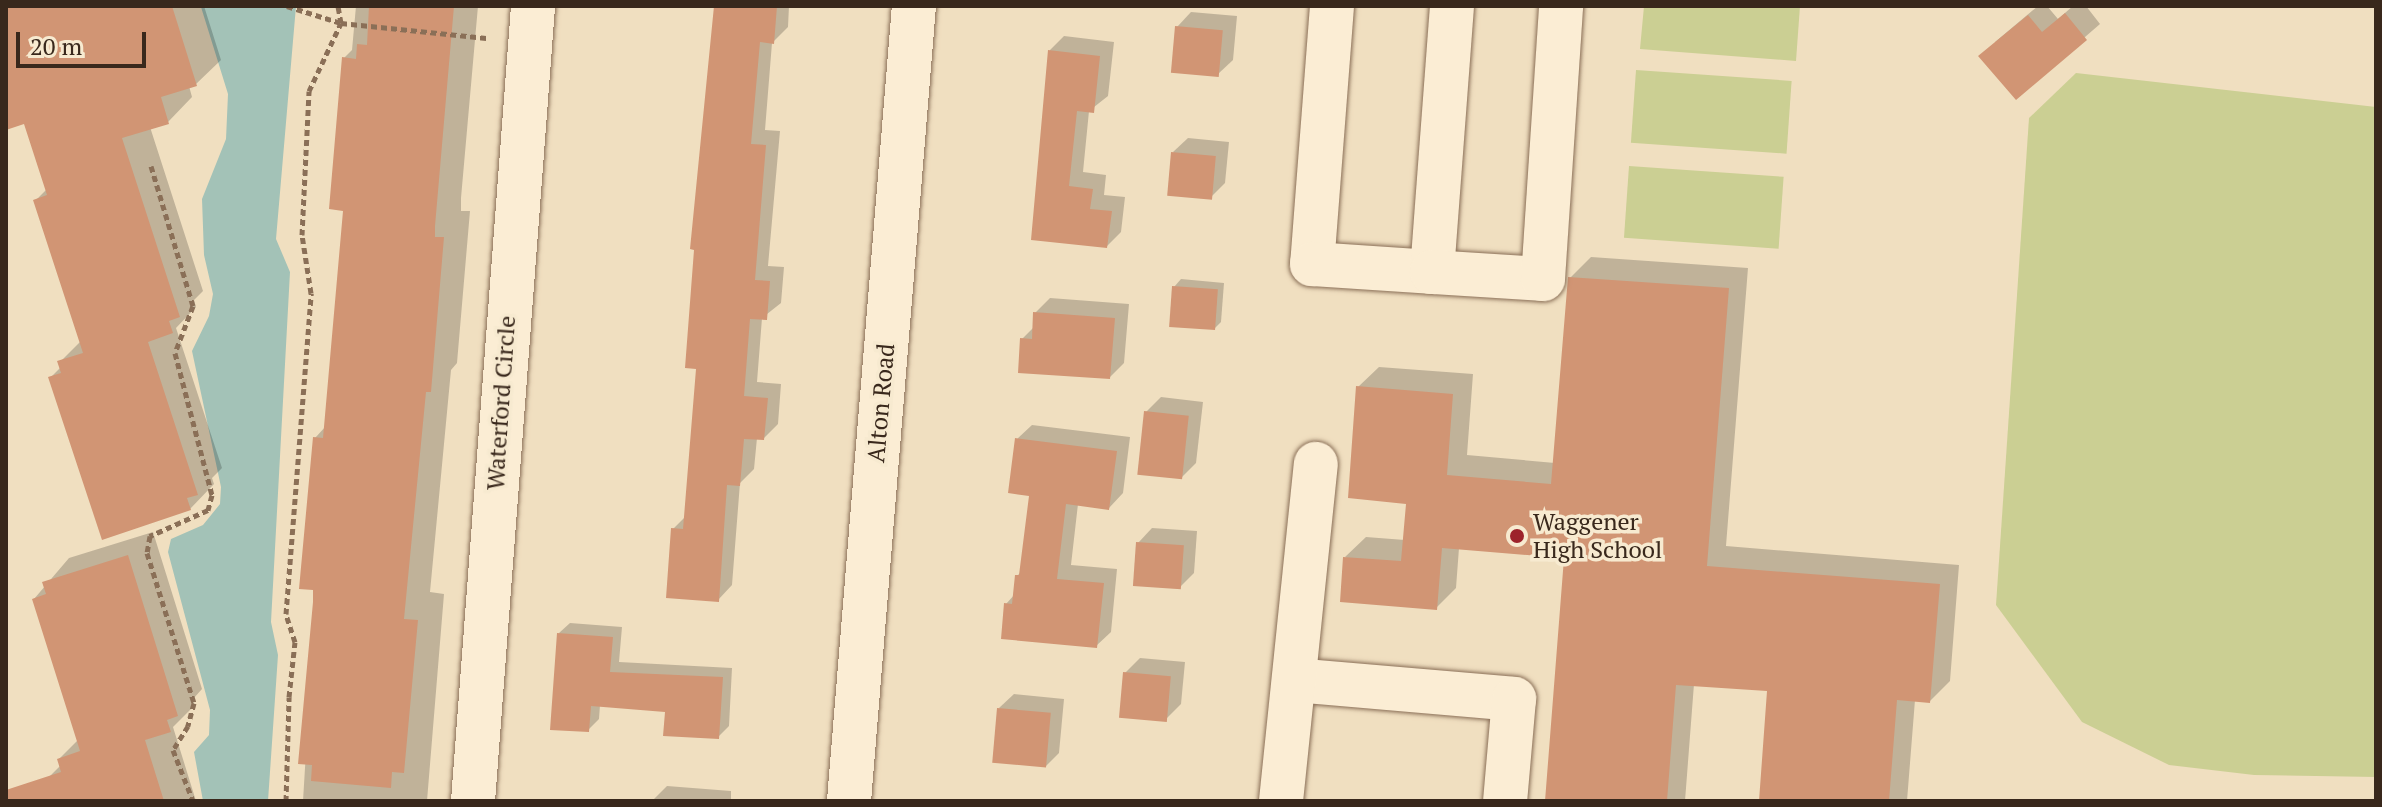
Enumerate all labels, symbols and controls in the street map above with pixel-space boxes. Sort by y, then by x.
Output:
scale bar [20,16,150,66]
text: 20 m [30,30,82,62]
street label: Waterford Circle [481,315,521,491]
street label: Alton Road [861,342,901,464]
place label: Waggener High School [1533,508,1662,564]
marker: Waggener High School [1508,527,1526,545]

